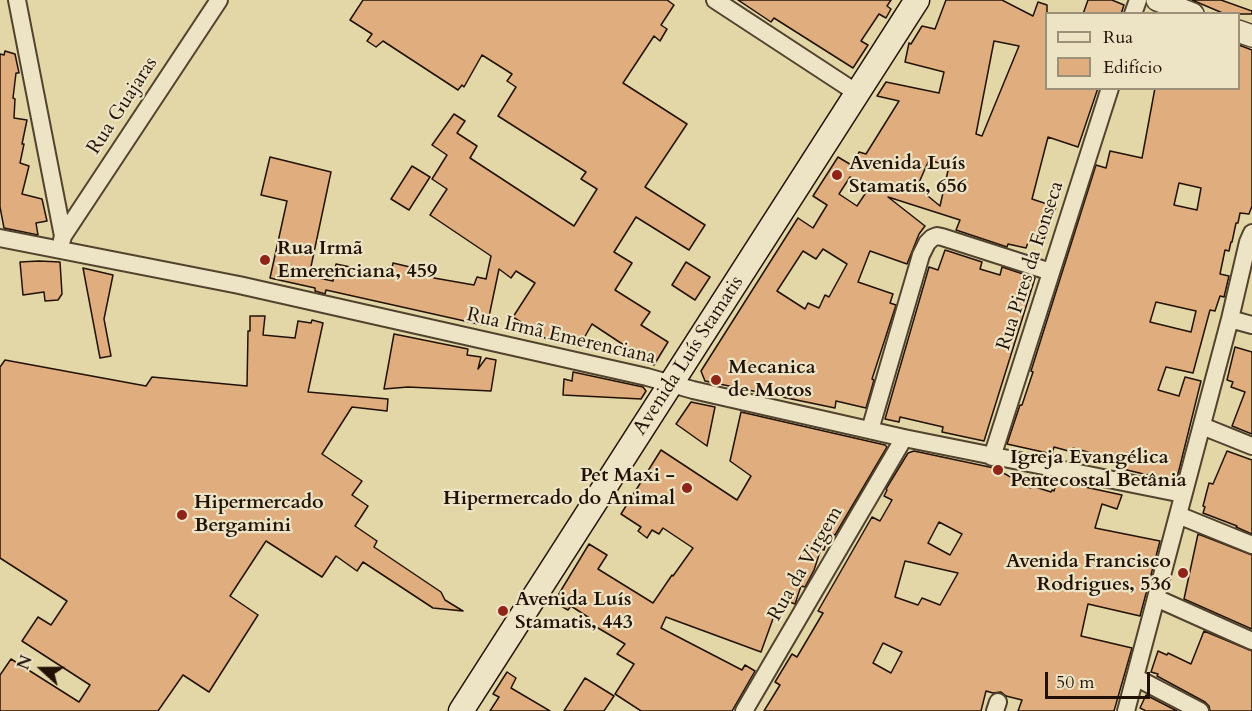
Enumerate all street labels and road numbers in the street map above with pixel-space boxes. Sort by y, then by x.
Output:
street label: Rua Guajaras [83,53,163,159]
street label: Rua Pires da Fonseca [992,178,1070,354]
street label: Avenida Luís Stamatis [629,272,749,440]
street label: Rua Irmã Emerenciana [464,304,658,370]
street label: Rua da Virgem [764,502,848,626]

